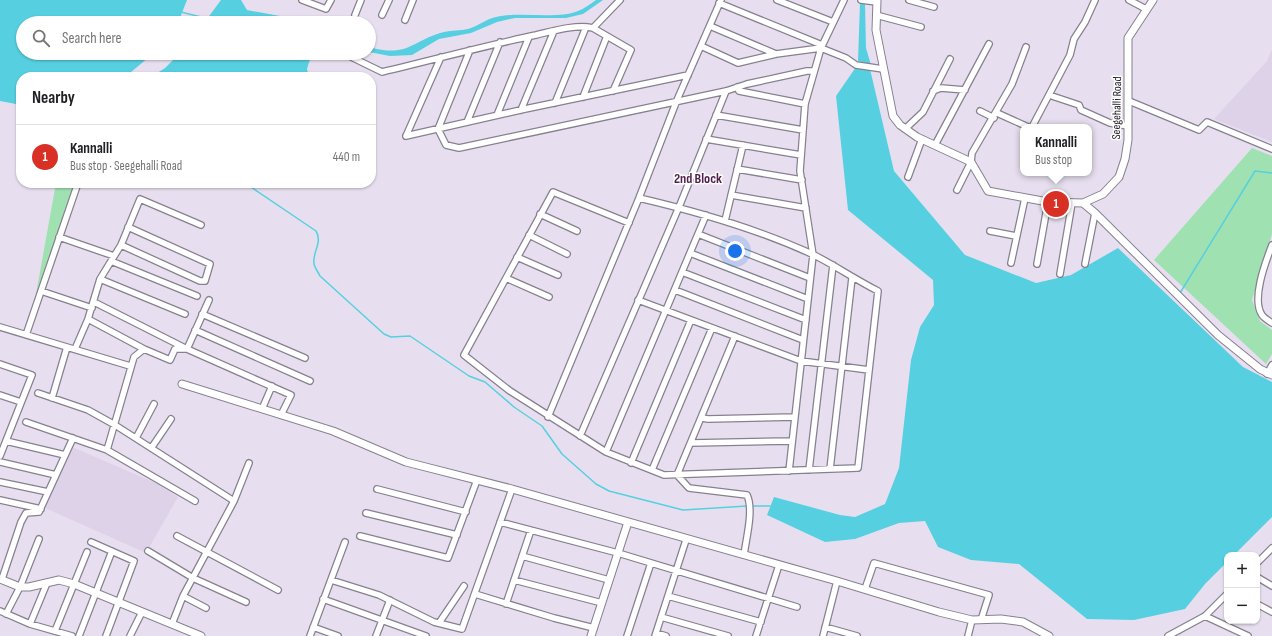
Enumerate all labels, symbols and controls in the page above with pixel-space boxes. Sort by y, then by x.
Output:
search box [16,16,376,60]
icon: search [30,27,52,49]
text: Search here [62,29,122,48]
street label: Seegehalli Road [1109,76,1125,140]
text: Nearby [32,88,75,108]
popup [1020,124,1092,176]
text: Kannalli [1035,133,1077,152]
text: Kannalli [70,139,112,158]
text: 1 [42,149,48,165]
text: 440 m [333,149,360,165]
text: Bus stop [1035,152,1072,168]
text: Bus stop · Seegehalli Road [70,158,182,174]
district label: 2nd Block [674,170,722,187]
pin: 1 [1043,189,1069,219]
your location [725,241,745,261]
map controls [1224,552,1260,624]
button: + [1224,552,1260,588]
button: − [1224,588,1260,624]

